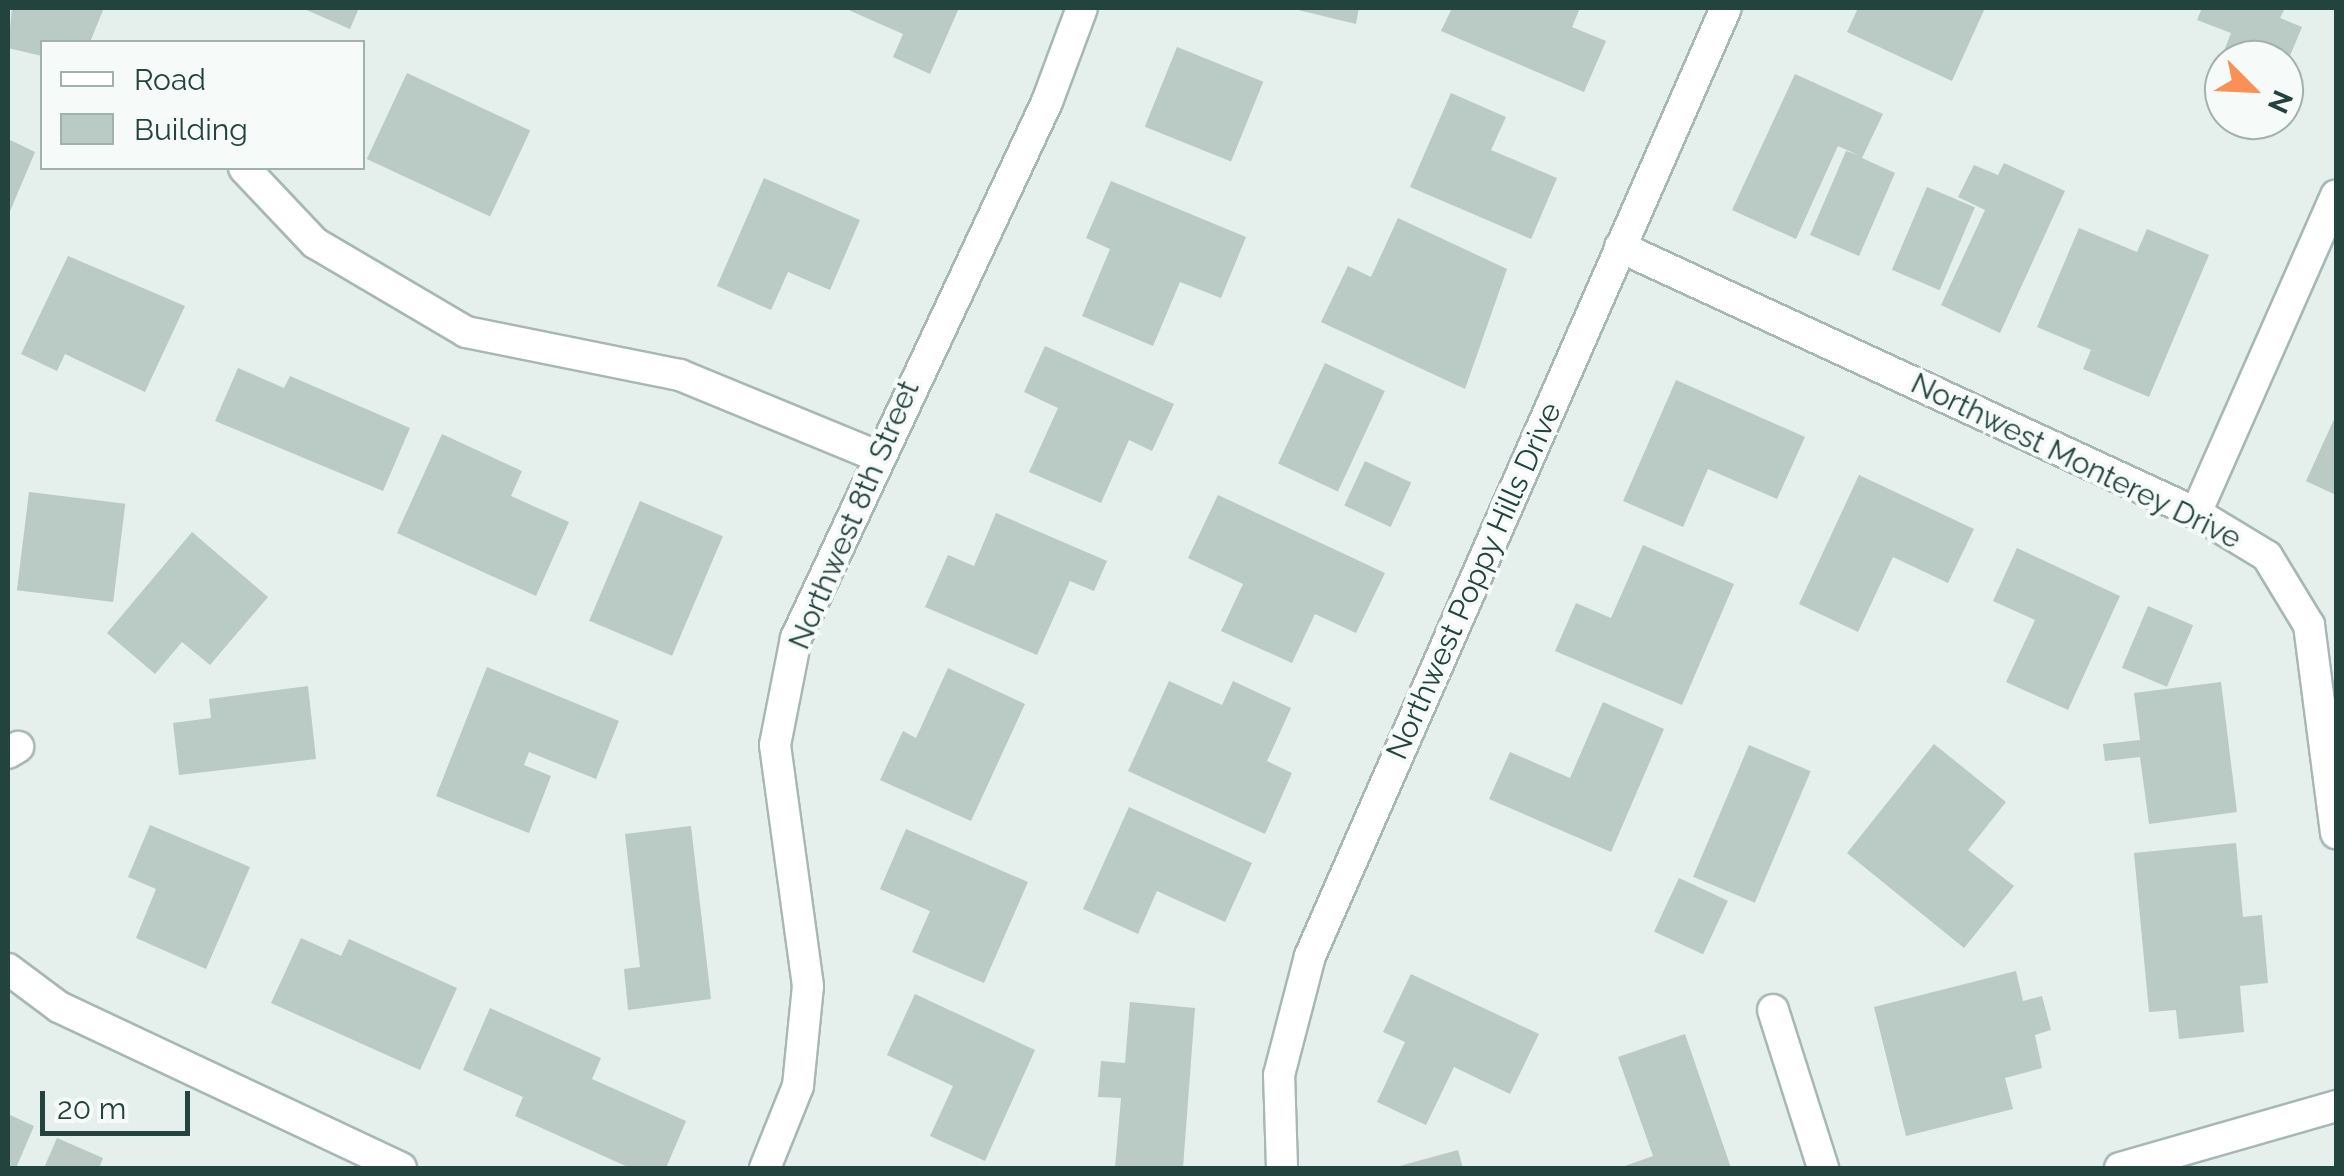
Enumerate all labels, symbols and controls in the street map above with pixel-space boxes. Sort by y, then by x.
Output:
legend [40,40,365,170]
north arrow [2204,40,2304,140]
text: Road [134,62,206,97]
text: N [2261,85,2299,118]
text: Building [134,112,248,147]
street label: Northwest Monterey Drive [1905,365,2247,557]
street label: Northwest 8th Street [781,375,927,655]
street label: Northwest Poppy Hills Drive [1379,397,1569,765]
scale bar [45,1071,195,1133]
text: 20 m [57,1091,126,1126]

